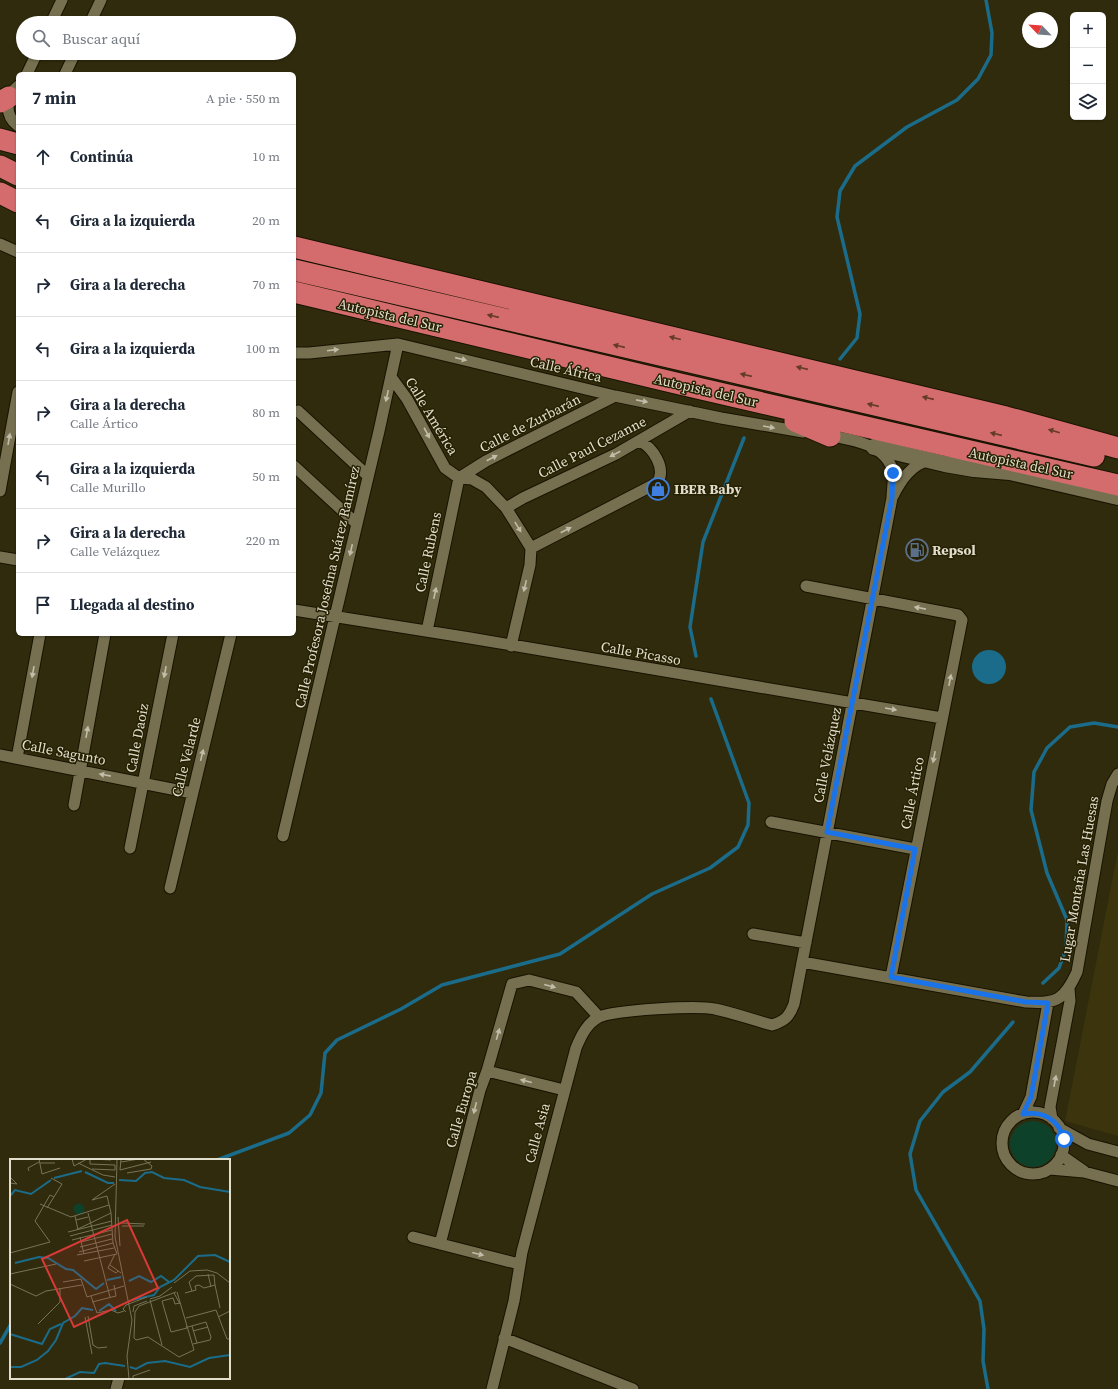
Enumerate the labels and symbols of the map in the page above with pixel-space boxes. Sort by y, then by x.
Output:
north arrow [1022,12,1058,48]
street label: Autopista del Sur [336,293,444,337]
one-way arrow [487,313,499,319]
one-way arrow [669,334,681,340]
one-way arrow [613,342,626,348]
one-way arrow [327,347,339,353]
street label: Calle África [528,351,605,387]
one-way arrow [455,356,467,362]
one-way arrow [795,365,808,371]
street label: Autopista del Sur [652,368,760,412]
one-way arrow [740,372,752,378]
street label: Calle América [401,373,464,460]
street label: Calle de Zurbarán [476,389,584,457]
one-way arrow [383,390,389,402]
one-way arrow [922,395,934,401]
one-way arrow [636,399,648,405]
one-way arrow [866,401,879,407]
street label: Calle Paul Cezanne [534,411,650,483]
one-way arrow [763,424,775,430]
one-way arrow [424,427,430,439]
one-way arrow [1048,428,1060,434]
one-way arrow [990,430,1003,436]
one-way arrow [7,433,13,445]
street label: Autopista del Sur [967,442,1075,484]
one-way arrow [609,451,621,457]
one-way arrow [486,455,498,461]
street label: Calle Profesora Josefina Suárez Ramírez [289,463,365,710]
route end [884,464,902,482]
shop icon: IBER Baby [645,476,671,502]
place label: IBER Baby [674,479,742,499]
street label: Calle Rubens [410,510,446,594]
one-way arrow [515,521,522,533]
one-way arrow [560,527,572,533]
fuel station icon: Repsol [904,537,930,563]
place label: Repsol [932,540,976,560]
one-way arrow [347,544,353,556]
one-way arrow [521,580,527,592]
one-way arrow [432,587,438,599]
one-way arrow [914,604,926,610]
street label: Calle Picasso [599,636,683,670]
one-way arrow [29,666,35,678]
one-way arrow [162,666,168,678]
one-way arrow [947,674,953,686]
street label: Calle Daoiz [121,701,154,774]
street label: Calle Velázquez [808,705,846,804]
one-way arrow [885,706,897,712]
street label: Calle Velarde [166,715,206,799]
one-way arrow [85,726,91,738]
street label: Calle Sagunto [20,734,108,770]
one-way arrow [199,749,205,761]
one-way arrow [931,750,937,763]
street label: Calle Ártico [895,755,929,831]
one-way arrow [99,772,111,778]
street label: Lugar Montaña Las Huesas [1055,794,1103,964]
one-way arrow [544,983,556,989]
one-way arrow [495,1027,501,1039]
street label: Calle Europa [440,1067,482,1150]
one-way arrow [1052,1075,1058,1087]
one-way arrow [520,1078,532,1084]
street label: Calle Asia [519,1100,555,1165]
one-way arrow [472,1102,478,1114]
route start [1055,1130,1073,1148]
inset map [10,1159,230,1379]
one-way arrow [472,1251,484,1257]

